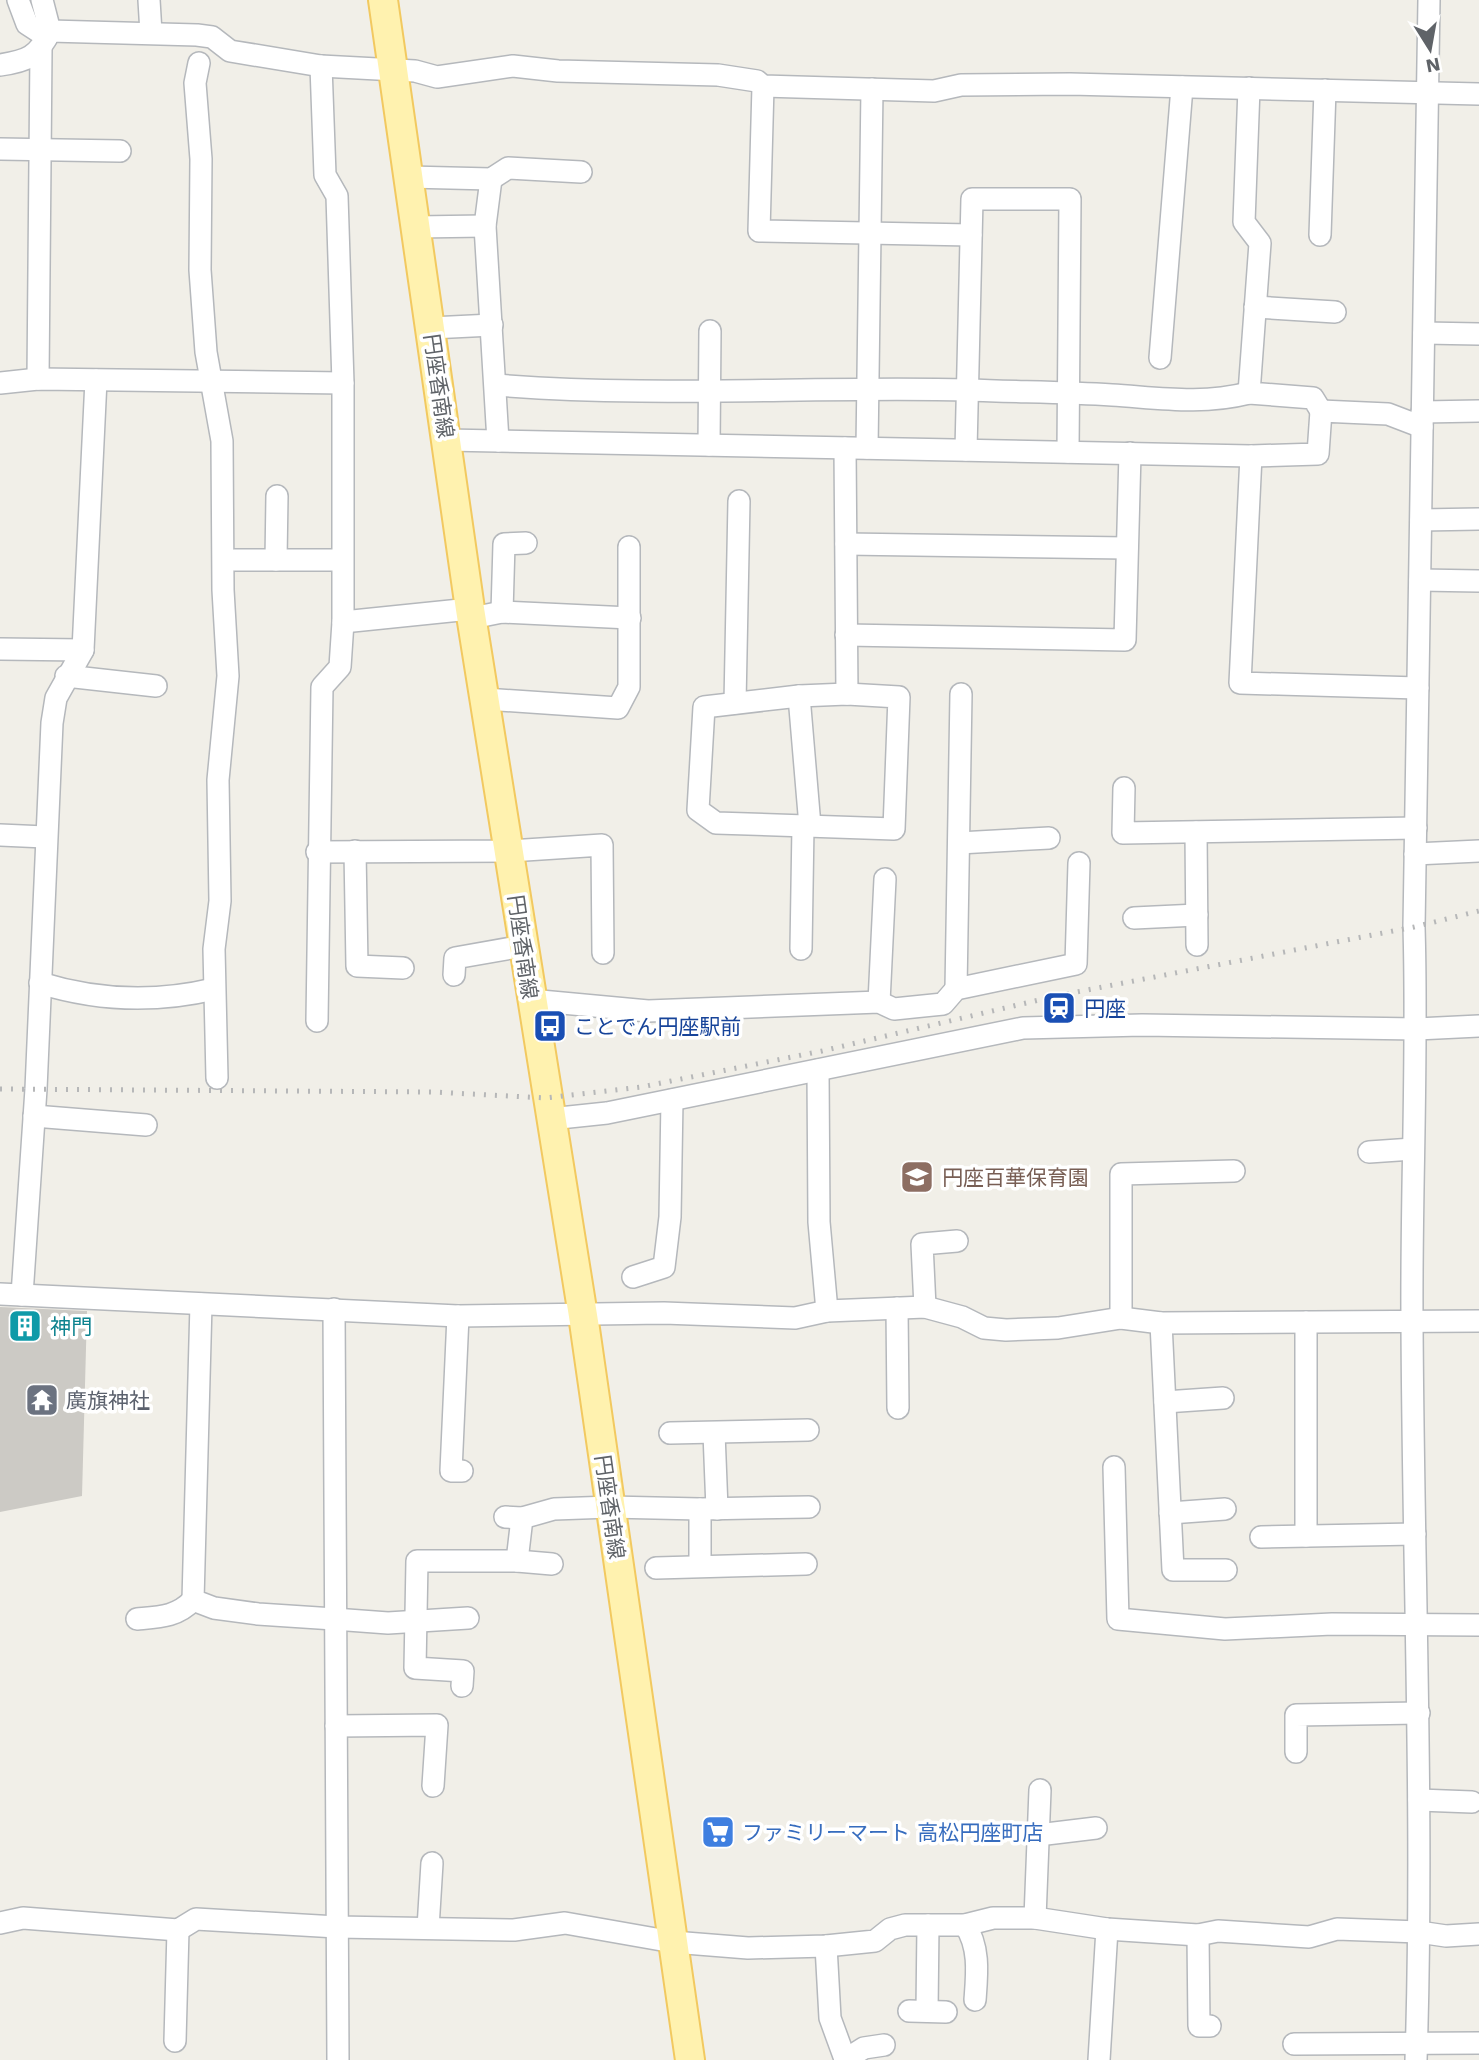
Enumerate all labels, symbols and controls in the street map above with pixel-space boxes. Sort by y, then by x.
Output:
north arrow [1395,14,1465,84]
text: N [1424,53,1442,78]
street label: 円座香南線 [419,332,459,440]
street label: 円座香南線 [503,893,543,1001]
station icon: 円座 [1040,989,1078,1027]
place label: 円座 [1084,996,1126,1021]
bus stop icon: ことでん円座駅前 [531,1007,569,1045]
place label: ことでん円座駅前 [574,1014,741,1039]
school or university icon: 円座百華保育園 [898,1158,936,1196]
place label: 円座百華保育園 [942,1165,1089,1190]
building icon: 神門 [6,1307,44,1345]
place label: 神門 [50,1314,92,1339]
temple icon: 廣旗神社 [23,1381,61,1419]
place label: 廣旗神社 [66,1388,150,1413]
street label: 円座香南線 [590,1453,630,1561]
supermarket icon: ファミリーマート 高松円座町店 [699,1813,737,1851]
place label: ファミリーマート 高松円座町店 [742,1820,1043,1845]

